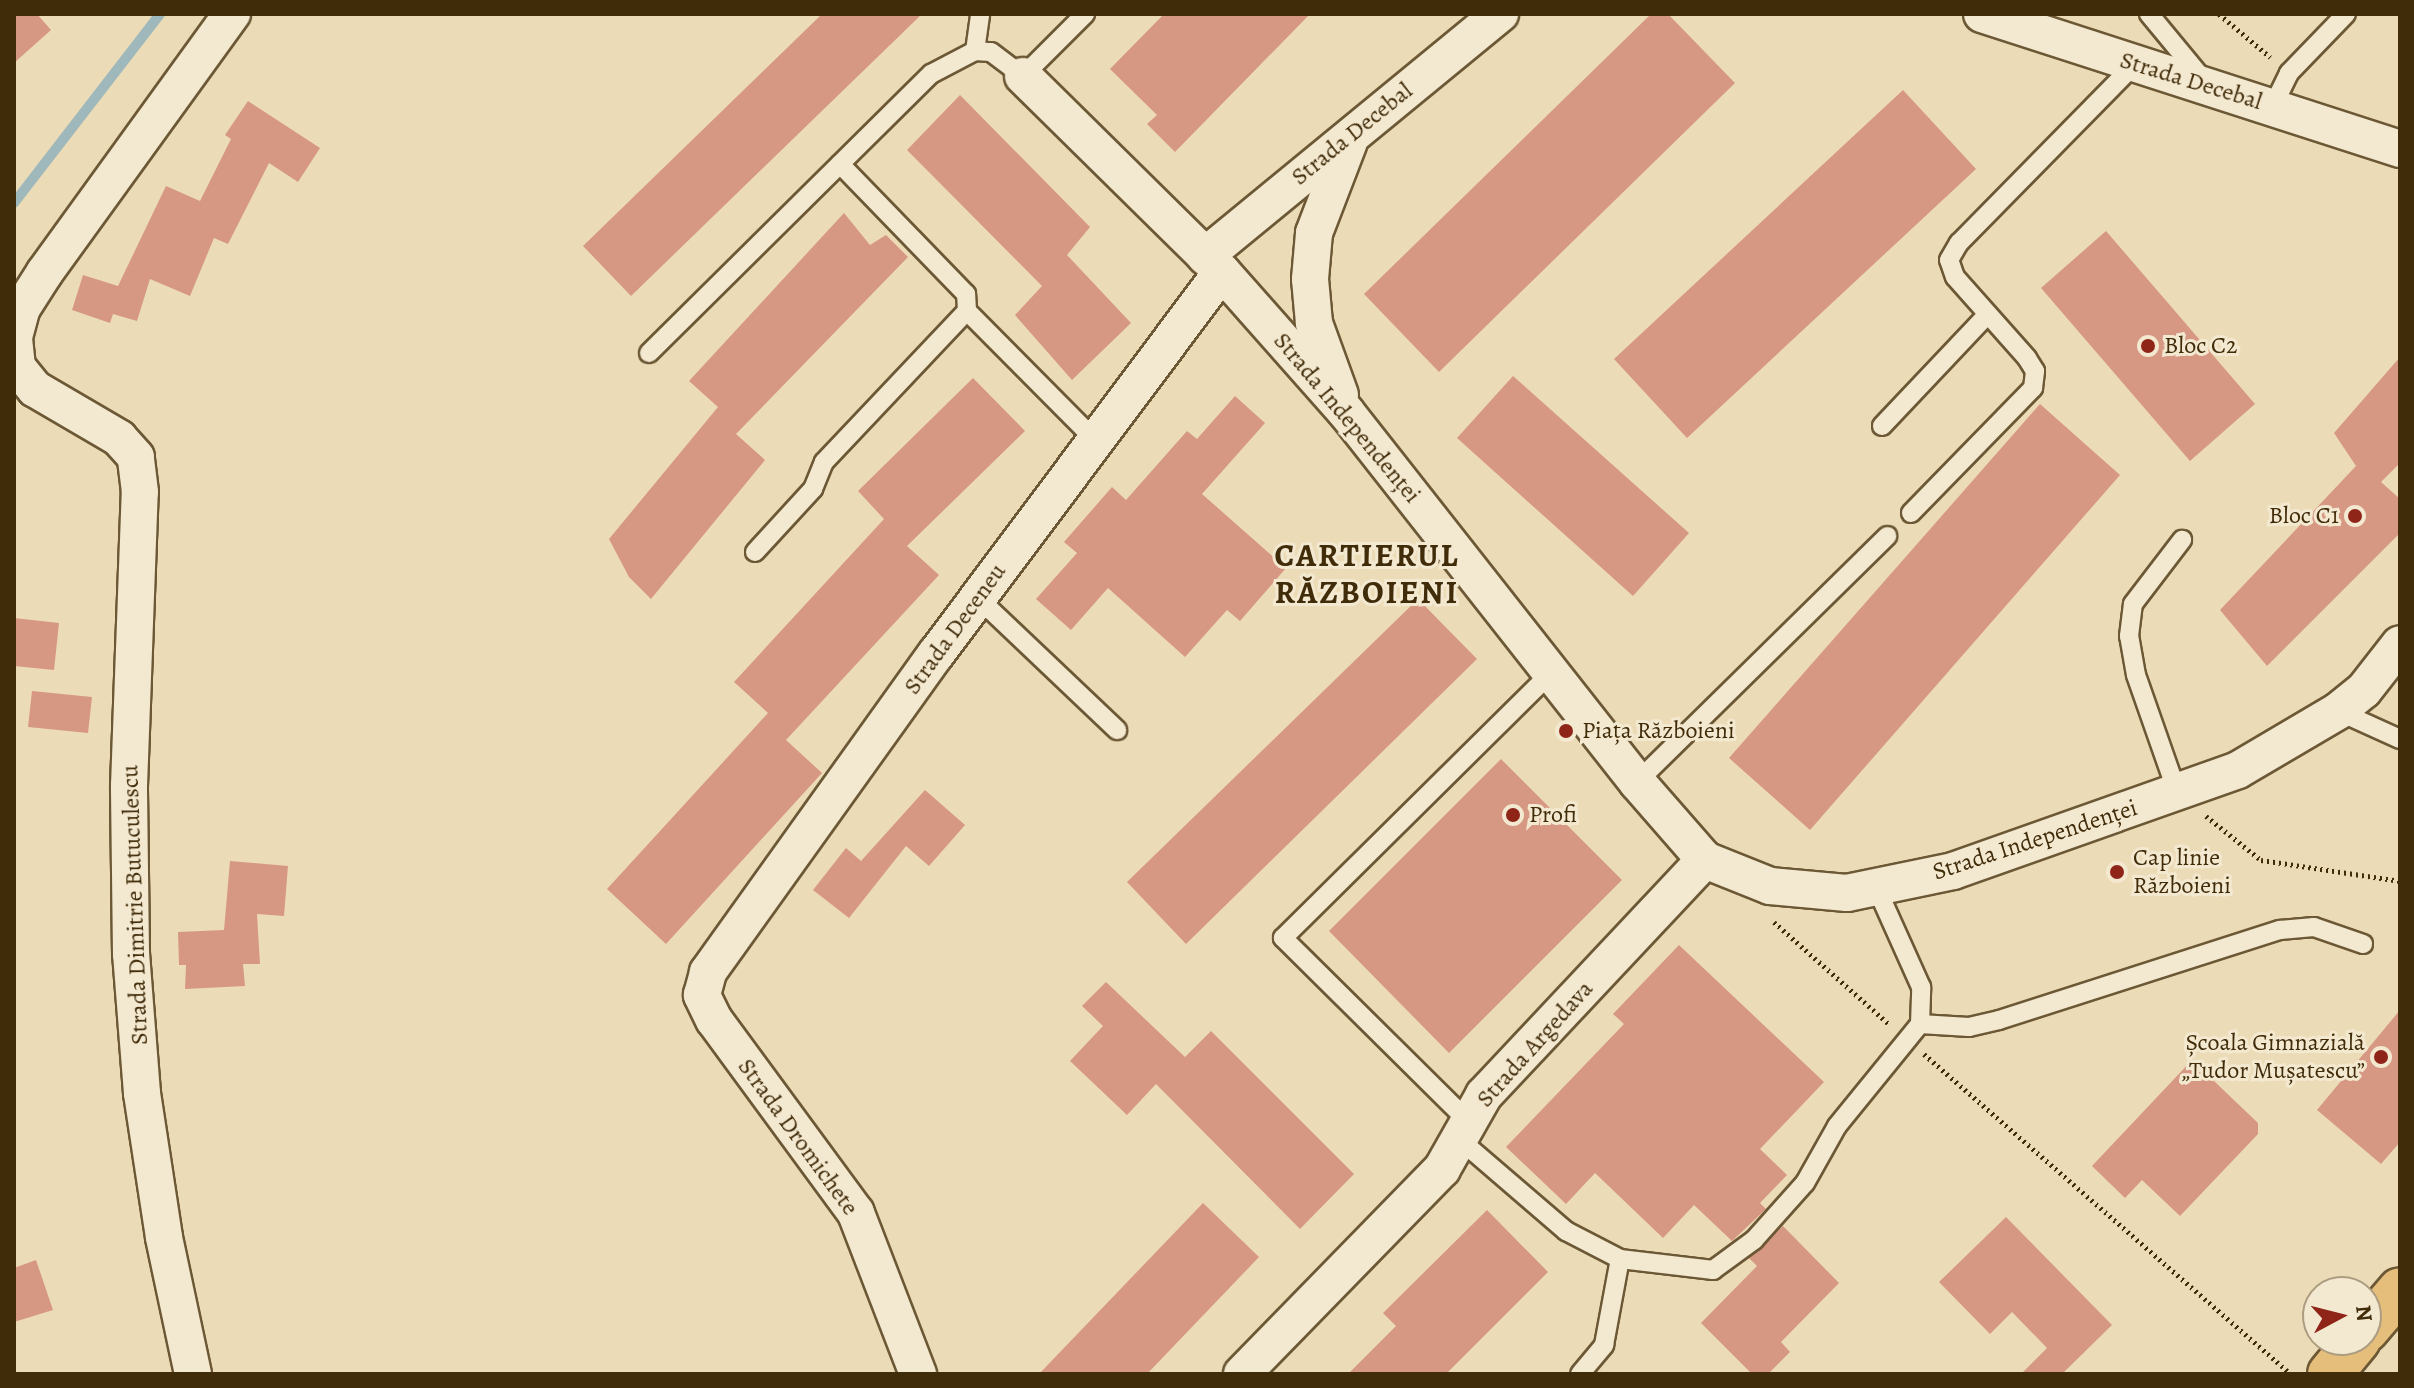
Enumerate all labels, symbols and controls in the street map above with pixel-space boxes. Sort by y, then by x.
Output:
street label: Strada Decebal [2116,46,2266,116]
street label: Strada Decebal [1286,77,1418,191]
street label: Strada Independenței [1267,327,1427,509]
place label: Bloc C2 [2164,332,2237,360]
marker: Bloc C2 [2139,337,2157,355]
place label: Bloc C1 [2269,502,2339,530]
marker: Bloc C1 [2346,507,2364,525]
district label: CARTIERUL RĂZBOIENI [1275,537,1459,612]
street label: Strada Deceneu [898,558,1012,700]
place label: Piața Războieni [1582,717,1735,745]
marker: Piața Războieni [1557,722,1575,740]
street label: Strada Dimitrie Butuculescu [116,765,154,1045]
street label: Strada Independenței [1929,793,2141,887]
place label: Profi [1529,801,1577,829]
marker: Profi [1504,806,1522,824]
place label: Cap linie Războieni [2133,844,2231,900]
marker: Cap linie Războieni [2108,863,2126,881]
street label: Strada Argedava [1471,975,1599,1113]
place label: Școala Gimnazială „Tudor Mușatescu” [2181,1029,2365,1085]
marker: Școala Gimnazială „Tudor Mușatescu” [2372,1048,2390,1066]
street label: Strada Dromichete [732,1053,864,1221]
north arrow [2302,1276,2382,1356]
text: N [2348,1304,2380,1323]

